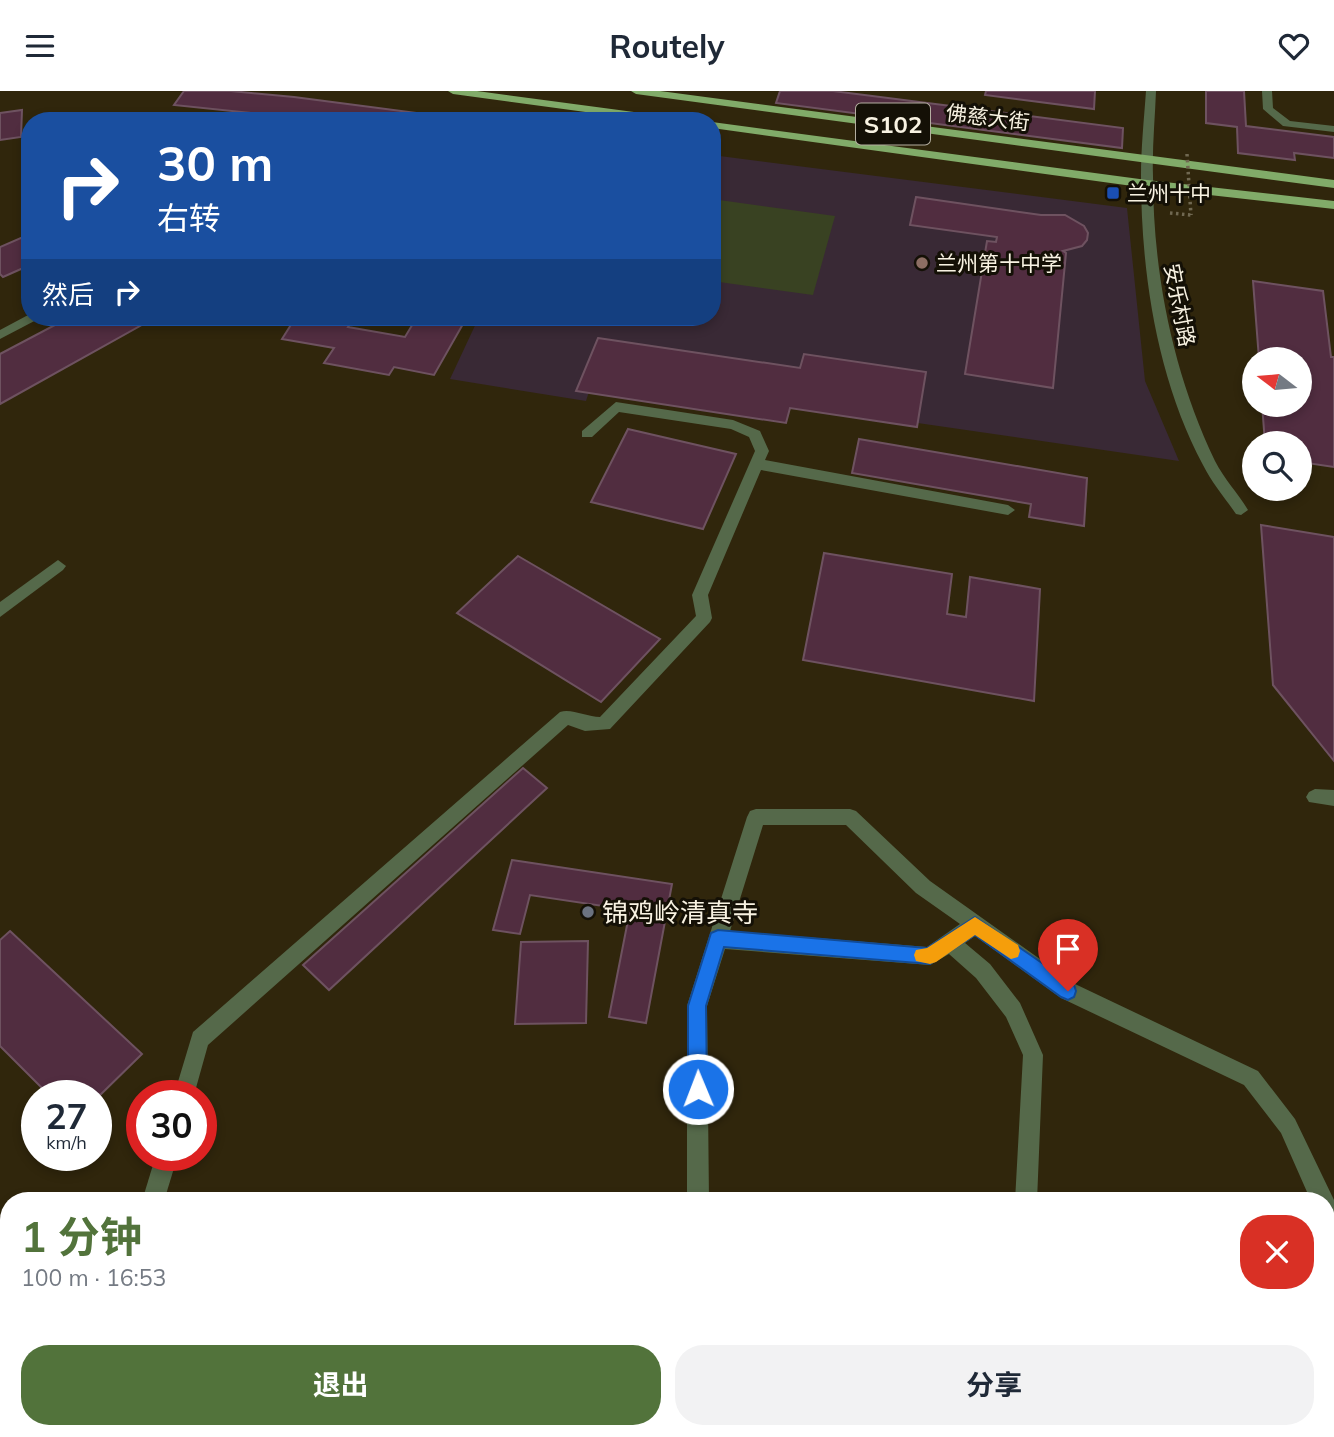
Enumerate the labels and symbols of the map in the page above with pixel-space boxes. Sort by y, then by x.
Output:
street label: 佛慈大街 [945,99,1031,135]
road number: S102 [856,104,930,145]
place label: 兰州十中 [1127,180,1211,206]
marker: 兰州十中 [1105,185,1121,201]
place label: 兰州第十中学 [936,250,1062,276]
marker: 兰州第十中学 [914,255,930,271]
street label: 安乐村路 [1159,261,1201,349]
north arrow [1242,347,1312,417]
place label: 锦鸡岭清真寺 [602,896,758,929]
marker: 锦鸡岭清真寺 [580,904,596,920]
pin [1038,919,1098,991]
position arrow [661,1052,735,1126]
speed limit sign: 30 [126,1080,217,1171]

